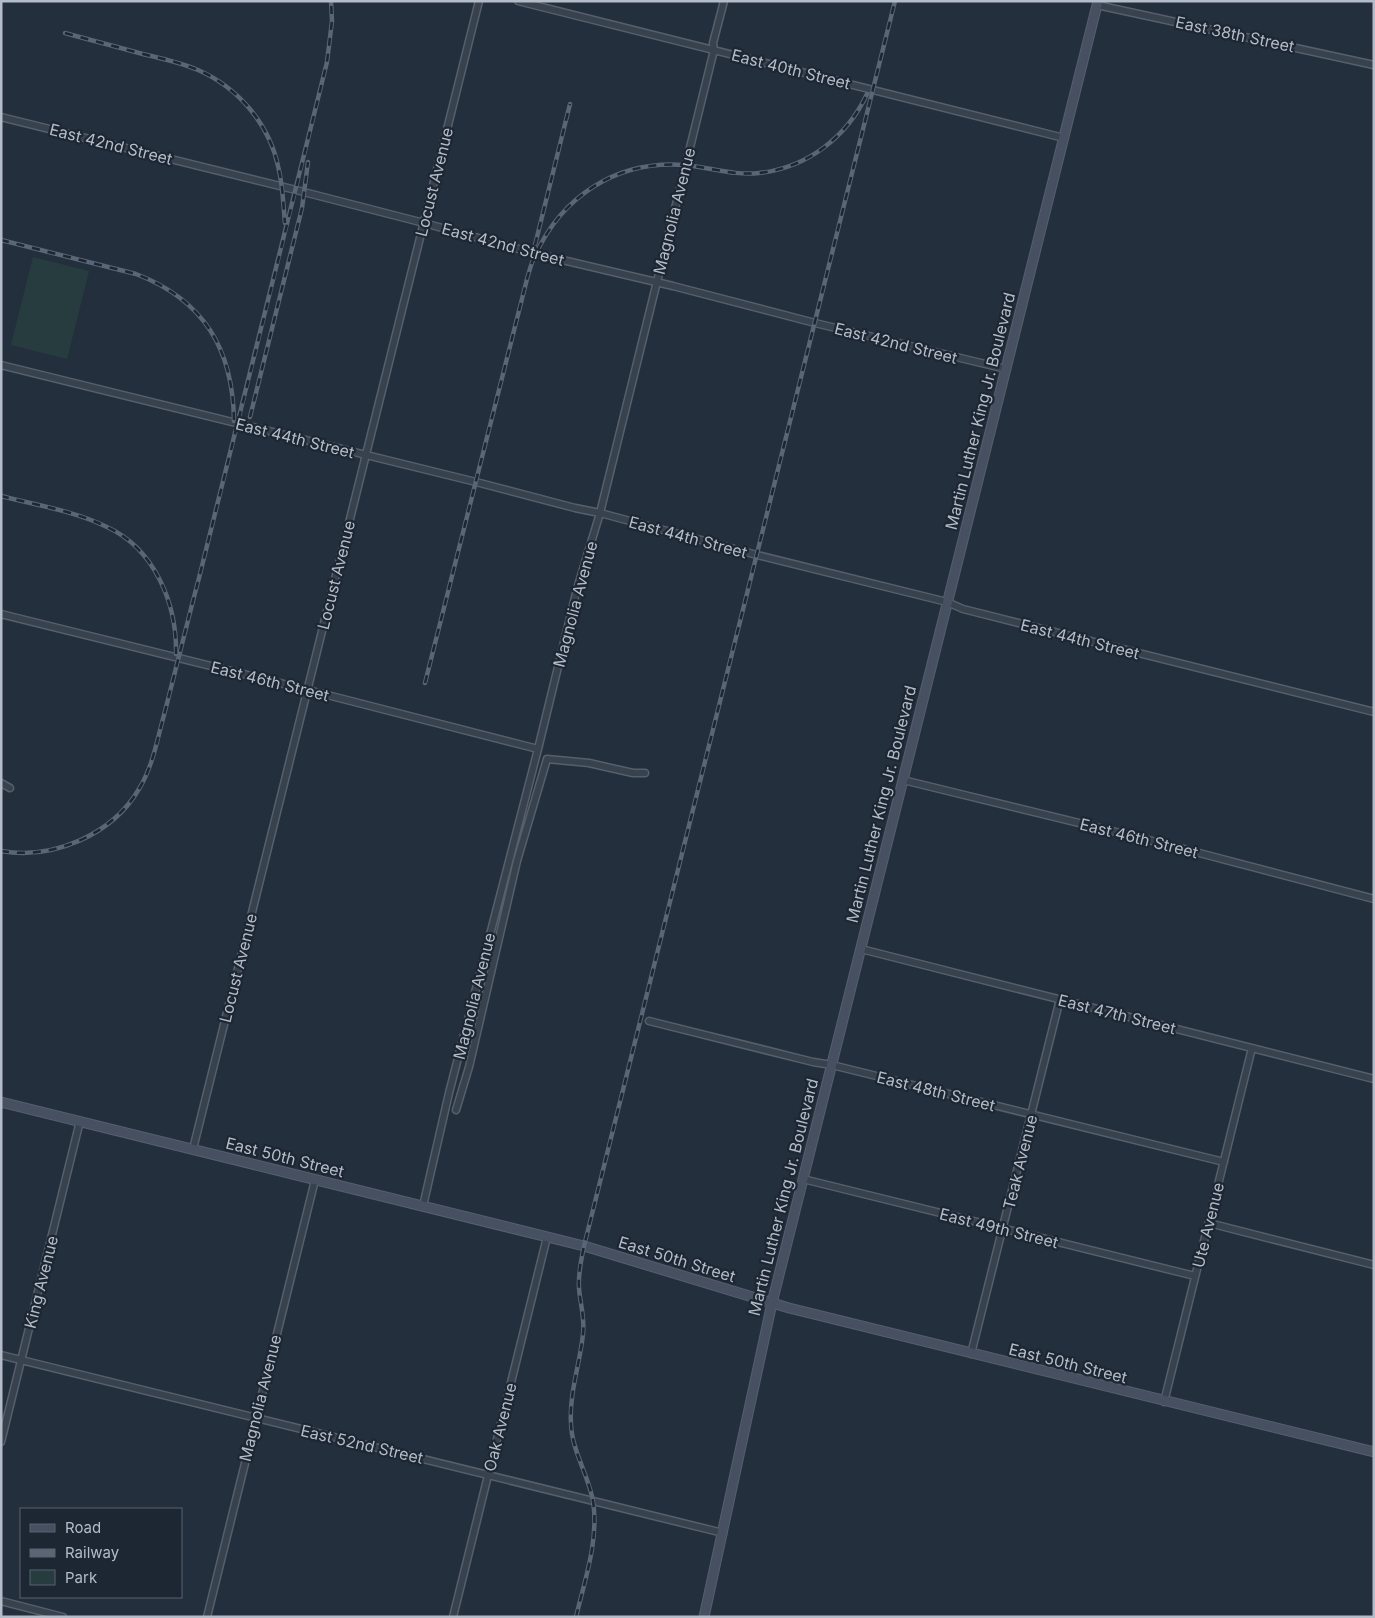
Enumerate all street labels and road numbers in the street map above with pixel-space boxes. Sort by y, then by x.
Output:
street label: East 38th Street [1174,12,1296,56]
street label: East 40th Street [729,45,853,93]
street label: East 42nd Street [48,119,174,169]
street label: Locust Avenue [411,125,457,239]
street label: Magnolia Avenue [649,146,699,276]
street label: East 42nd Street [440,218,566,270]
street label: Martin Luther King Jr. Boulevard [941,290,1019,532]
street label: East 42nd Street [833,318,959,368]
street label: East 44th Street [233,414,357,462]
street label: East 44th Street [627,512,749,562]
street label: Locust Avenue [313,518,359,632]
street label: Magnolia Avenue [549,539,601,669]
street label: East 44th Street [1018,615,1142,663]
street label: East 46th Street [209,657,331,705]
street label: Martin Luther King Jr. Boulevard [842,683,920,925]
street label: East 46th Street [1078,814,1200,862]
street label: Locust Avenue [215,911,261,1025]
street label: Magnolia Avenue [449,931,499,1061]
street label: East 47th Street [1056,990,1178,1038]
street label: East 48th Street [875,1067,997,1115]
street label: Martin Luther King Jr. Boulevard [744,1076,822,1318]
street label: Teak Avenue [999,1113,1041,1211]
street label: East 50th Street [224,1133,346,1181]
street label: Ute Avenue [1188,1180,1228,1270]
street label: East 49th Street [938,1204,1060,1252]
street label: East 50th Street [616,1232,738,1286]
street label: King Avenue [20,1234,62,1330]
street label: Magnolia Avenue [235,1333,285,1463]
street label: East 50th Street [1007,1339,1129,1387]
street label: Oak Avenue [479,1381,521,1473]
street label: East 52nd Street [299,1420,425,1468]

